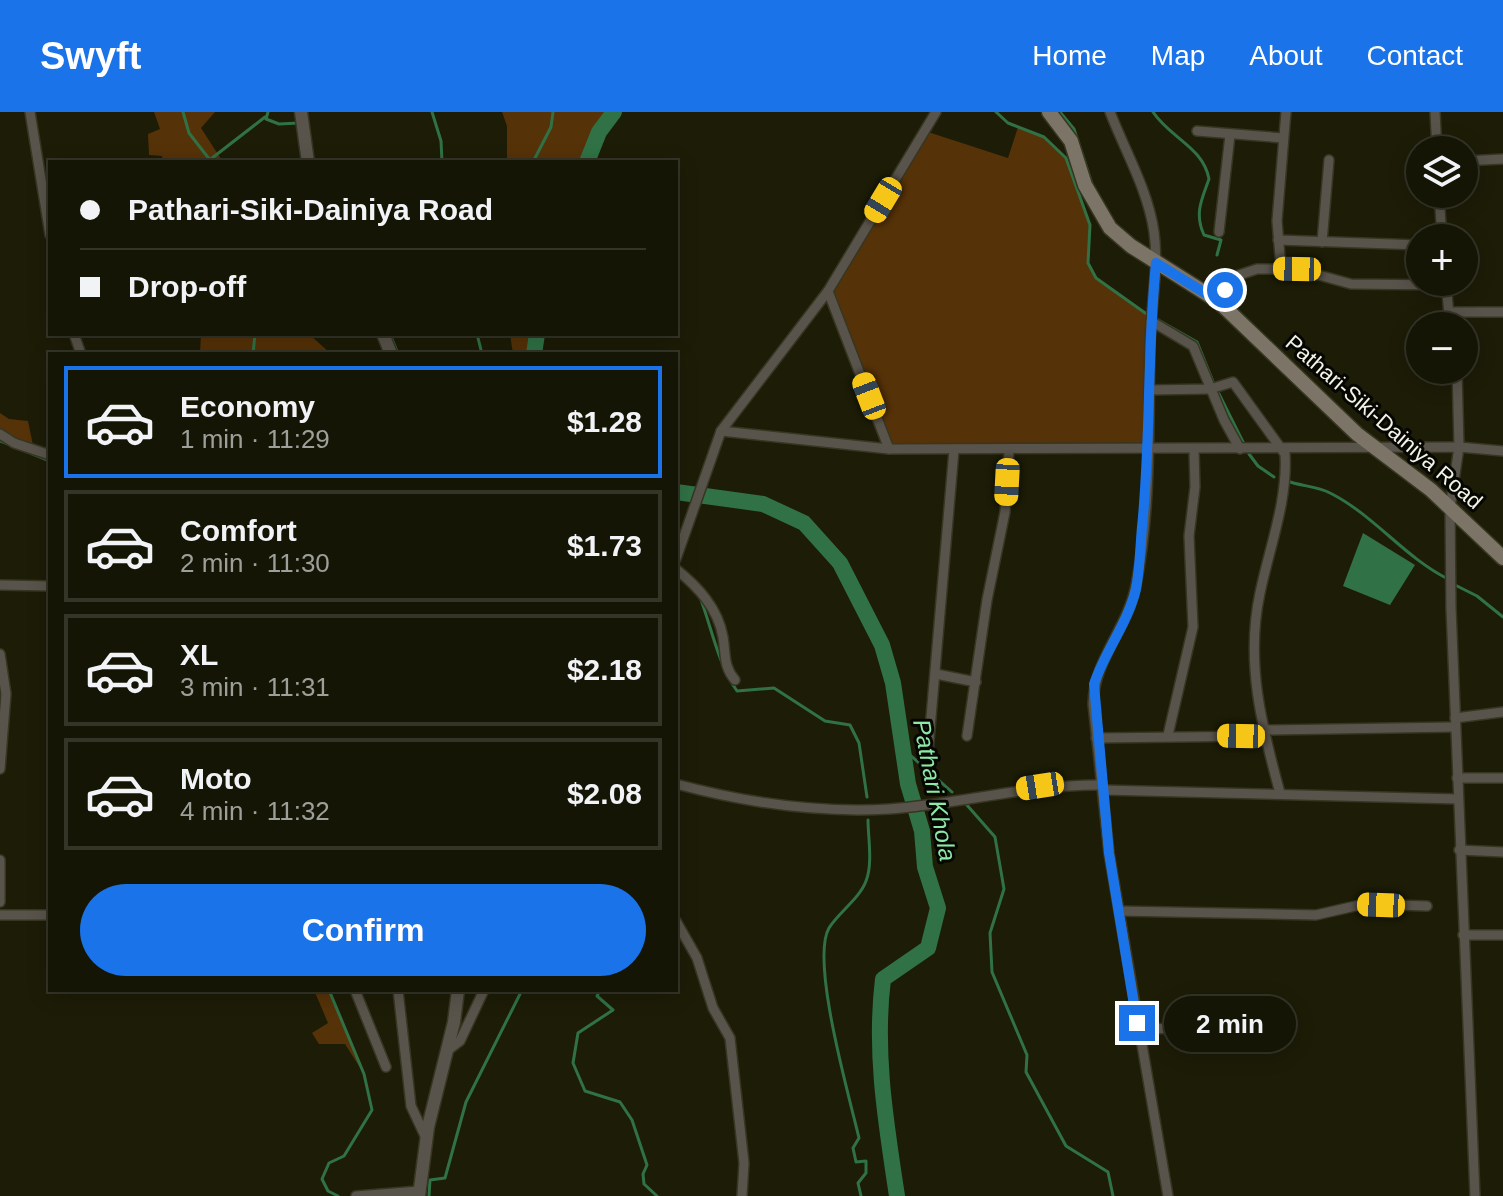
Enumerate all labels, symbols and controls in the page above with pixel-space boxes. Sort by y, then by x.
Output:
text: Swyft [40,35,141,77]
text: Home [1032,40,1107,71]
text: Map [1151,40,1205,71]
text: About [1249,40,1323,71]
text: Contact [1367,40,1463,71]
map controls [1406,136,1478,384]
button: layers [1406,136,1478,208]
car [860,173,906,227]
text: Pathari-Siki-Dainiya Road [128,193,493,226]
button: + [1406,224,1478,296]
car [1273,257,1321,281]
text: Drop-off [128,270,246,303]
route start [1207,272,1243,308]
button: − [1406,312,1478,384]
street label: Pathari-Siki-Dainiya Road [1281,330,1487,514]
car [849,369,889,423]
icon: car [84,386,156,458]
text: Economy [180,390,315,423]
text: $1.28 [567,405,642,438]
text: 1 min · 11:29 [180,424,330,454]
car [994,457,1020,507]
icon: car [84,510,156,582]
text: Comfort [180,514,297,547]
text: $1.73 [567,529,642,562]
text: 2 min · 11:30 [180,548,330,578]
icon: car [84,634,156,706]
text: XL [180,638,218,671]
text: $2.18 [567,653,642,686]
text: 3 min · 11:31 [180,672,330,702]
water label: Pathari Khola [908,717,962,863]
car [1217,724,1265,748]
icon: car [84,758,156,830]
text: Moto [180,762,252,795]
car [1014,770,1066,802]
text: $2.08 [567,777,642,810]
text: 4 min · 11:32 [180,796,330,826]
button: Confirm [80,884,646,976]
car [1357,892,1405,918]
callout: 2 min [1165,995,1297,1051]
route end [1119,1005,1155,1041]
text: 2 min [1196,1009,1264,1039]

